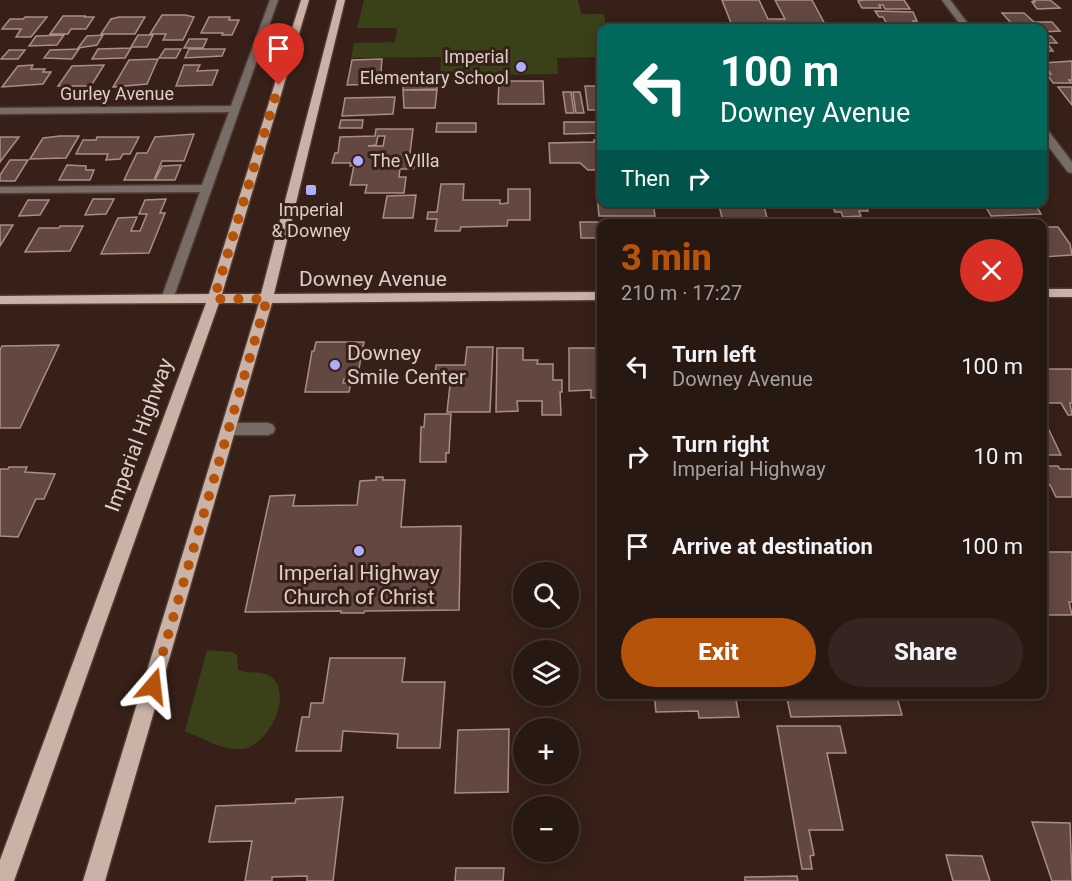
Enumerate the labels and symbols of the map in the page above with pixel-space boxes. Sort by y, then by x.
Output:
pin [253,23,304,85]
place label: Imperial Elementary School [360,46,509,88]
marker: Imperial Elementary School [514,60,528,74]
street label: Gurley Avenue [60,83,174,104]
place label: The VIlla [370,150,440,171]
marker: The VIlla [351,154,365,168]
marker: Imperial & Downey [304,183,318,197]
place label: Imperial & Downey [271,199,351,241]
street label: Downey Avenue [299,267,447,291]
place label: Downey Smile Center [347,341,466,389]
street label: Imperial Highway [100,355,178,515]
marker: Downey Smile Center [328,358,342,372]
marker: Imperial Highway Church of Christ [352,544,366,558]
place label: Imperial Highway Church of Christ [278,561,440,609]
position arrow [121,654,185,718]

